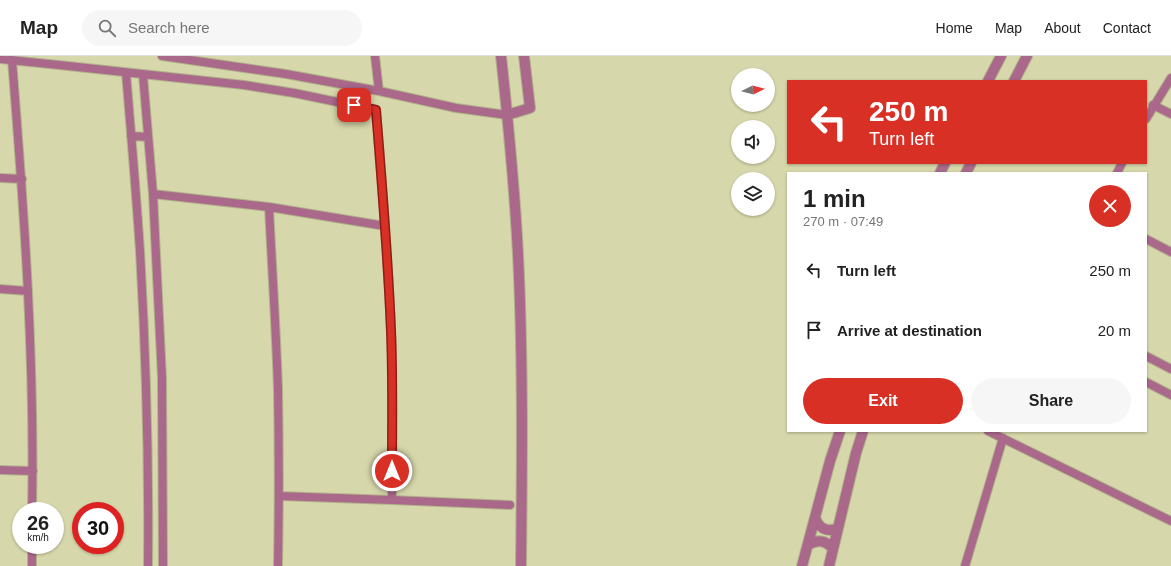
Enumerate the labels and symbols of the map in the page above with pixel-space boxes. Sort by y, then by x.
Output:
north arrow [731,68,775,112]
pin [337,88,371,122]
position arrow [371,450,413,492]
speed limit sign: 30 [72,502,124,554]

